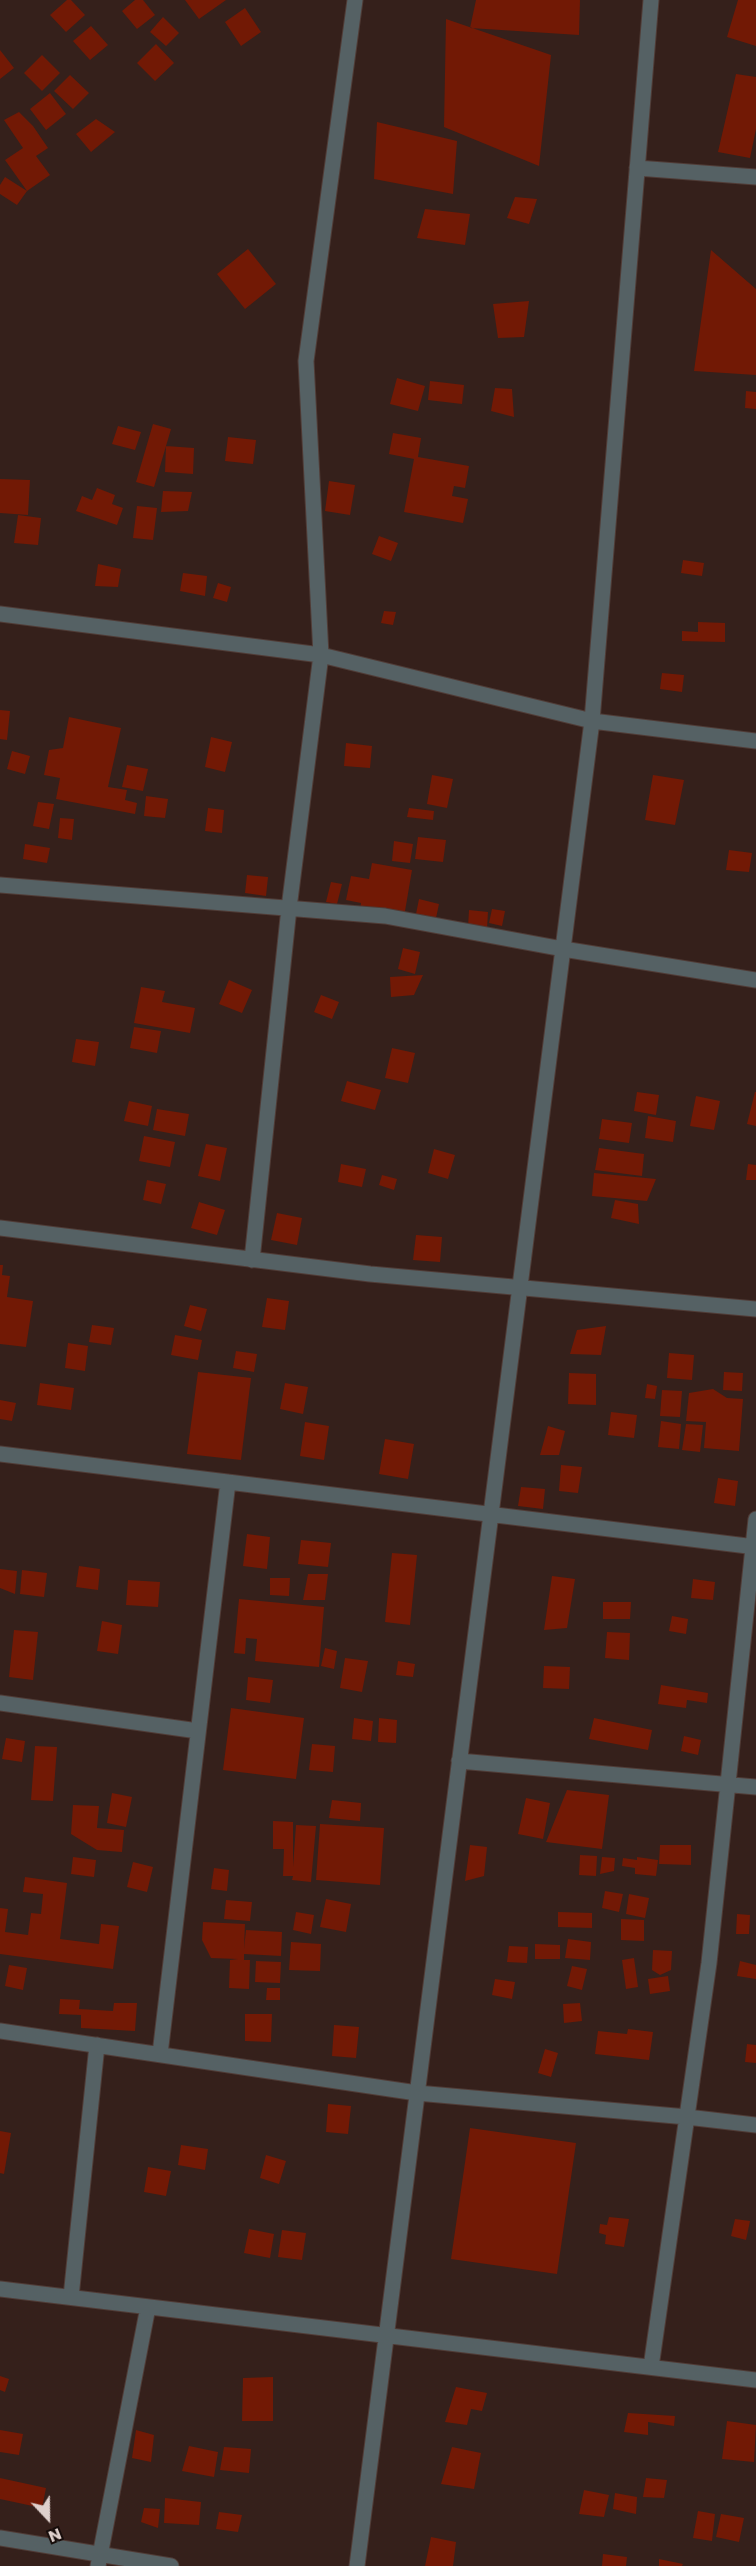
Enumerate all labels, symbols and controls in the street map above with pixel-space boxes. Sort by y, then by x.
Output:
north arrow [18,2488,78,2548]
text: N [45,2522,65,2548]

